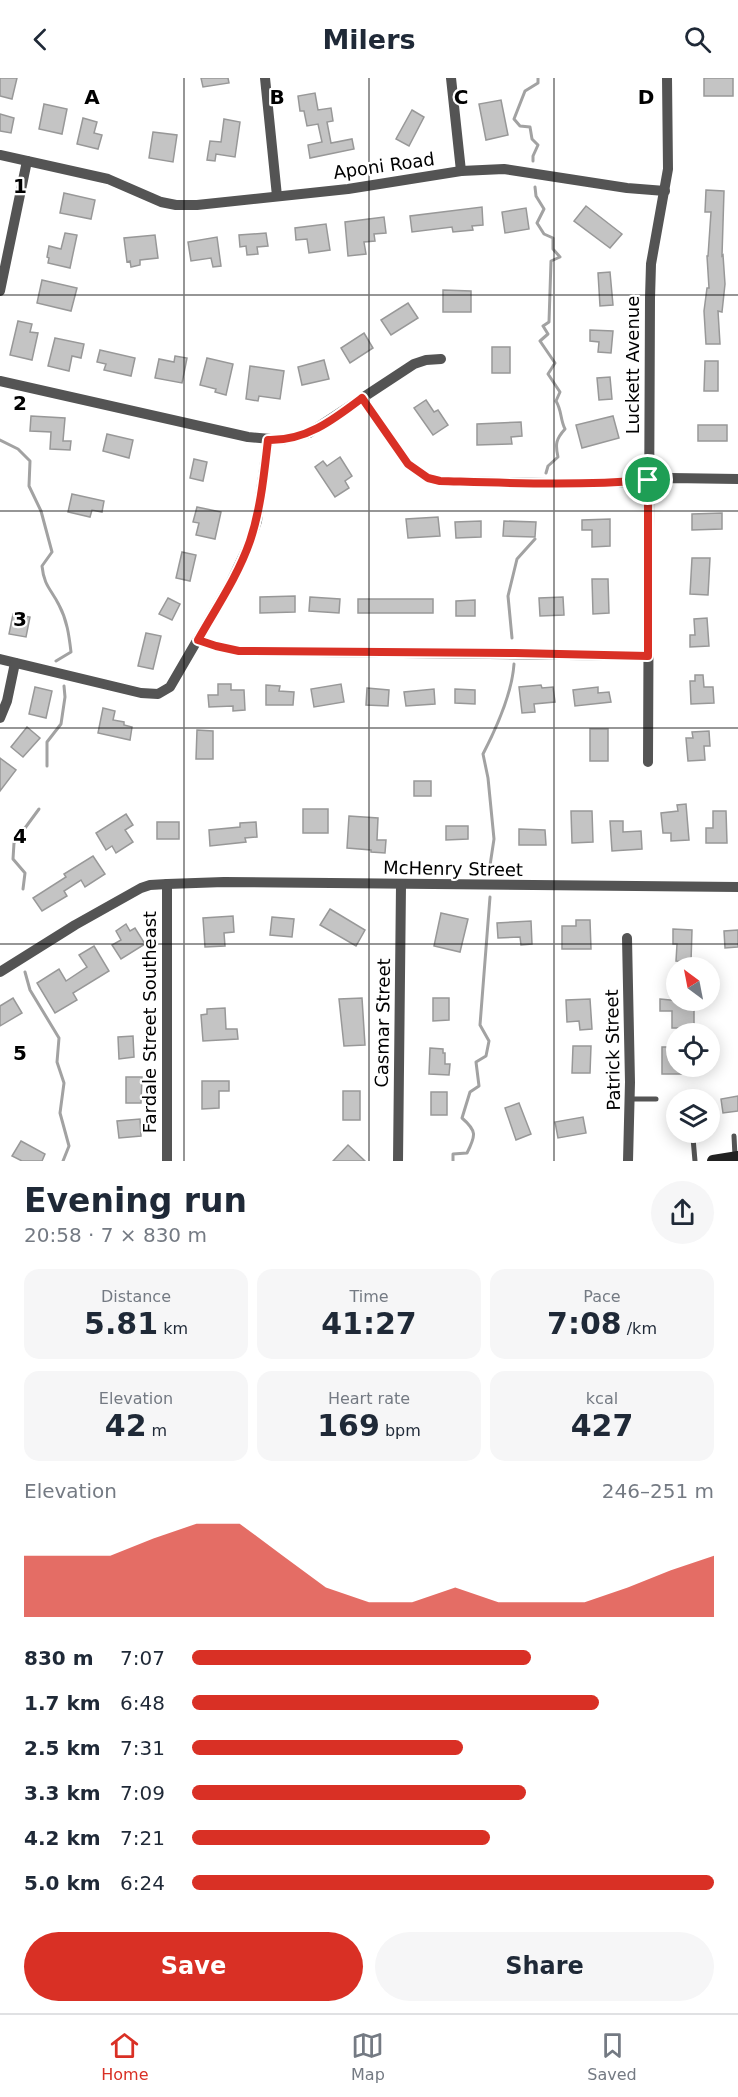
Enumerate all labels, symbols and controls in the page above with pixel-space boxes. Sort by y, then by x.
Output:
icon: back [24,23,57,56]
icon: search [681,23,714,56]
text: Milers [322,24,416,55]
text: A [84,85,100,109]
text: B [269,85,285,109]
text: C [454,85,468,109]
text: D [638,85,654,109]
street label: Aponi Road [332,148,436,183]
text: 1 [13,174,27,198]
street label: Luckett Avenue [622,296,643,434]
text: 2 [13,391,27,415]
pin [622,454,673,505]
icon: arrive [631,463,664,496]
text: 3 [13,607,27,631]
text: 4 [13,824,27,848]
street label: McHenry Street [383,857,523,880]
street label: Fardale Street Southeast [139,911,160,1133]
north arrow [666,957,720,1011]
map controls [666,957,720,1143]
street label: Casmar Street [371,958,394,1088]
street label: Patrick Street [601,989,624,1111]
button: locate [666,1023,720,1077]
text: 5 [13,1041,27,1065]
button: layers [666,1089,720,1143]
text: Evening run [24,1181,247,1220]
button: share [651,1181,714,1244]
text: 20:58 · 7 × 830 m [24,1223,207,1247]
text: Distance [101,1287,171,1306]
text: Time [349,1287,389,1306]
text: Pace [583,1287,621,1306]
text: 5.81 [84,1306,158,1341]
text: 41:27 [321,1306,417,1341]
text: 7:08 [547,1306,622,1341]
text: km [158,1319,188,1338]
text: /km [622,1319,657,1338]
text: Elevation [99,1389,173,1408]
text: Heart rate [328,1389,410,1408]
text: kcal [586,1389,618,1408]
text: 42 [105,1408,147,1443]
text: 169 [317,1408,380,1443]
text: 427 [571,1408,633,1443]
text: m [147,1421,167,1440]
text: bpm [380,1421,421,1440]
text: Elevation [24,1479,117,1503]
text: 246–251 m [602,1479,714,1503]
text: 830 m [24,1646,94,1670]
text: 7:07 [120,1646,165,1670]
text: 1.7 km [24,1691,101,1715]
text: 6:48 [120,1691,165,1715]
text: 2.5 km [24,1736,101,1760]
text: 7:31 [120,1736,165,1760]
text: 3.3 km [24,1781,101,1805]
text: 7:09 [120,1781,165,1805]
text: 4.2 km [24,1826,101,1850]
text: 7:21 [120,1826,165,1850]
text: 5.0 km [24,1871,101,1895]
text: 6:24 [120,1871,165,1895]
button: Save [24,1932,363,2001]
button: Share [375,1932,714,2001]
tab: Home [101,2029,149,2084]
tab: Map [351,2029,385,2084]
tab: Saved [587,2029,637,2084]

